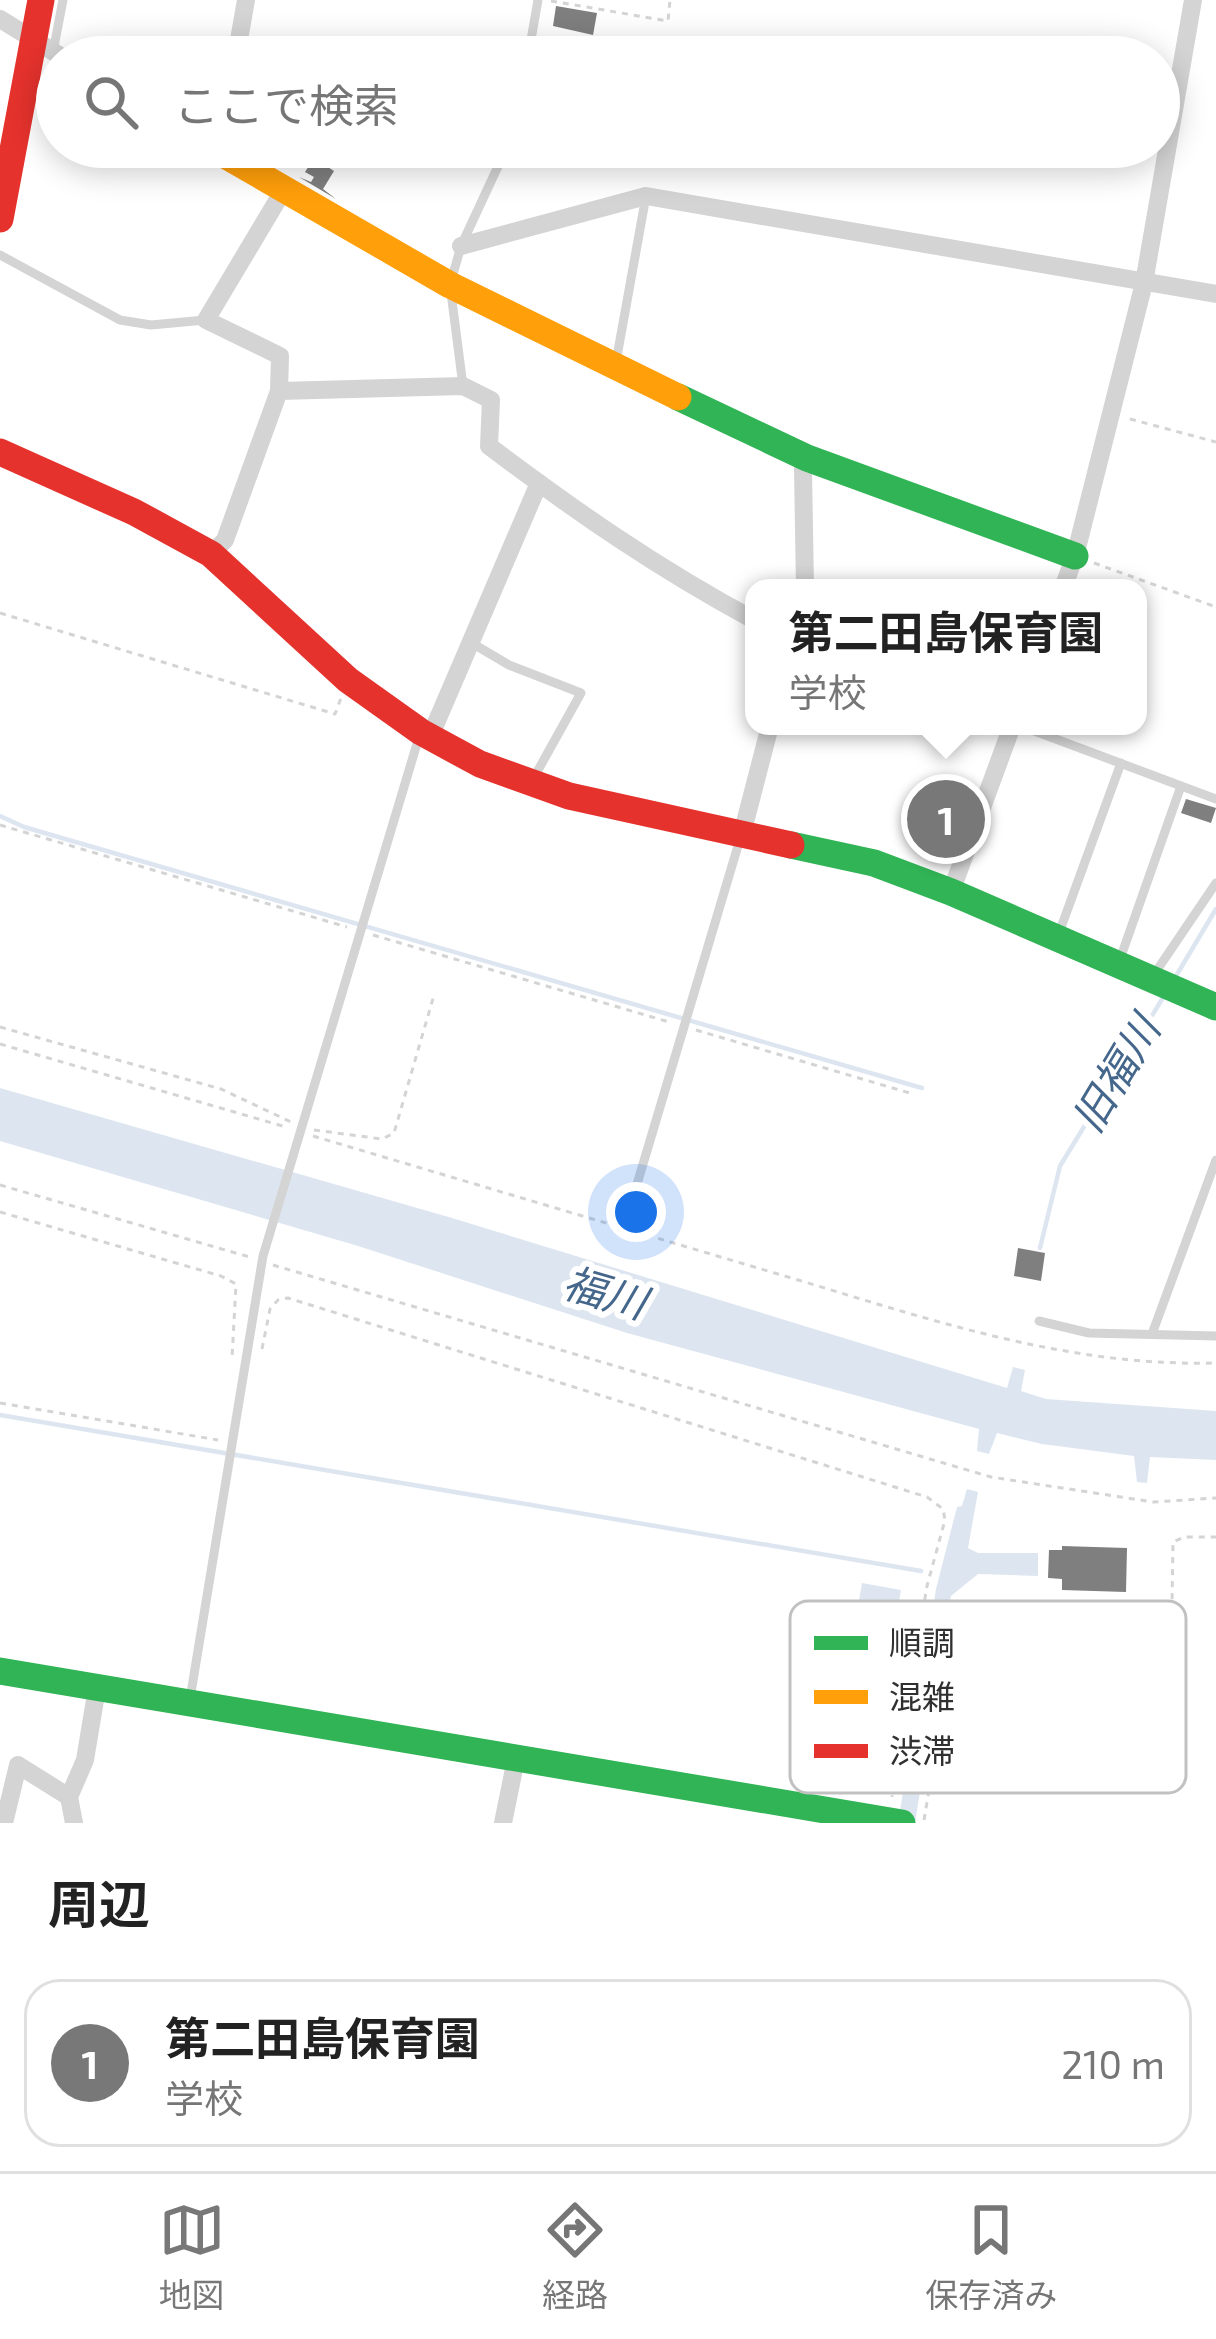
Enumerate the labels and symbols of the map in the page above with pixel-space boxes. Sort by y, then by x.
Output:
pin: 1 [907,774,985,864]
water label: 旧福川 [1060,1003,1170,1140]
your location [606,1182,666,1242]
water label: 福川 [558,1255,657,1328]
legend [790,1601,1186,1793]
text: 順調 [889,1622,955,1662]
text: 混雑 [889,1676,955,1716]
text: 渋滞 [889,1730,955,1770]

